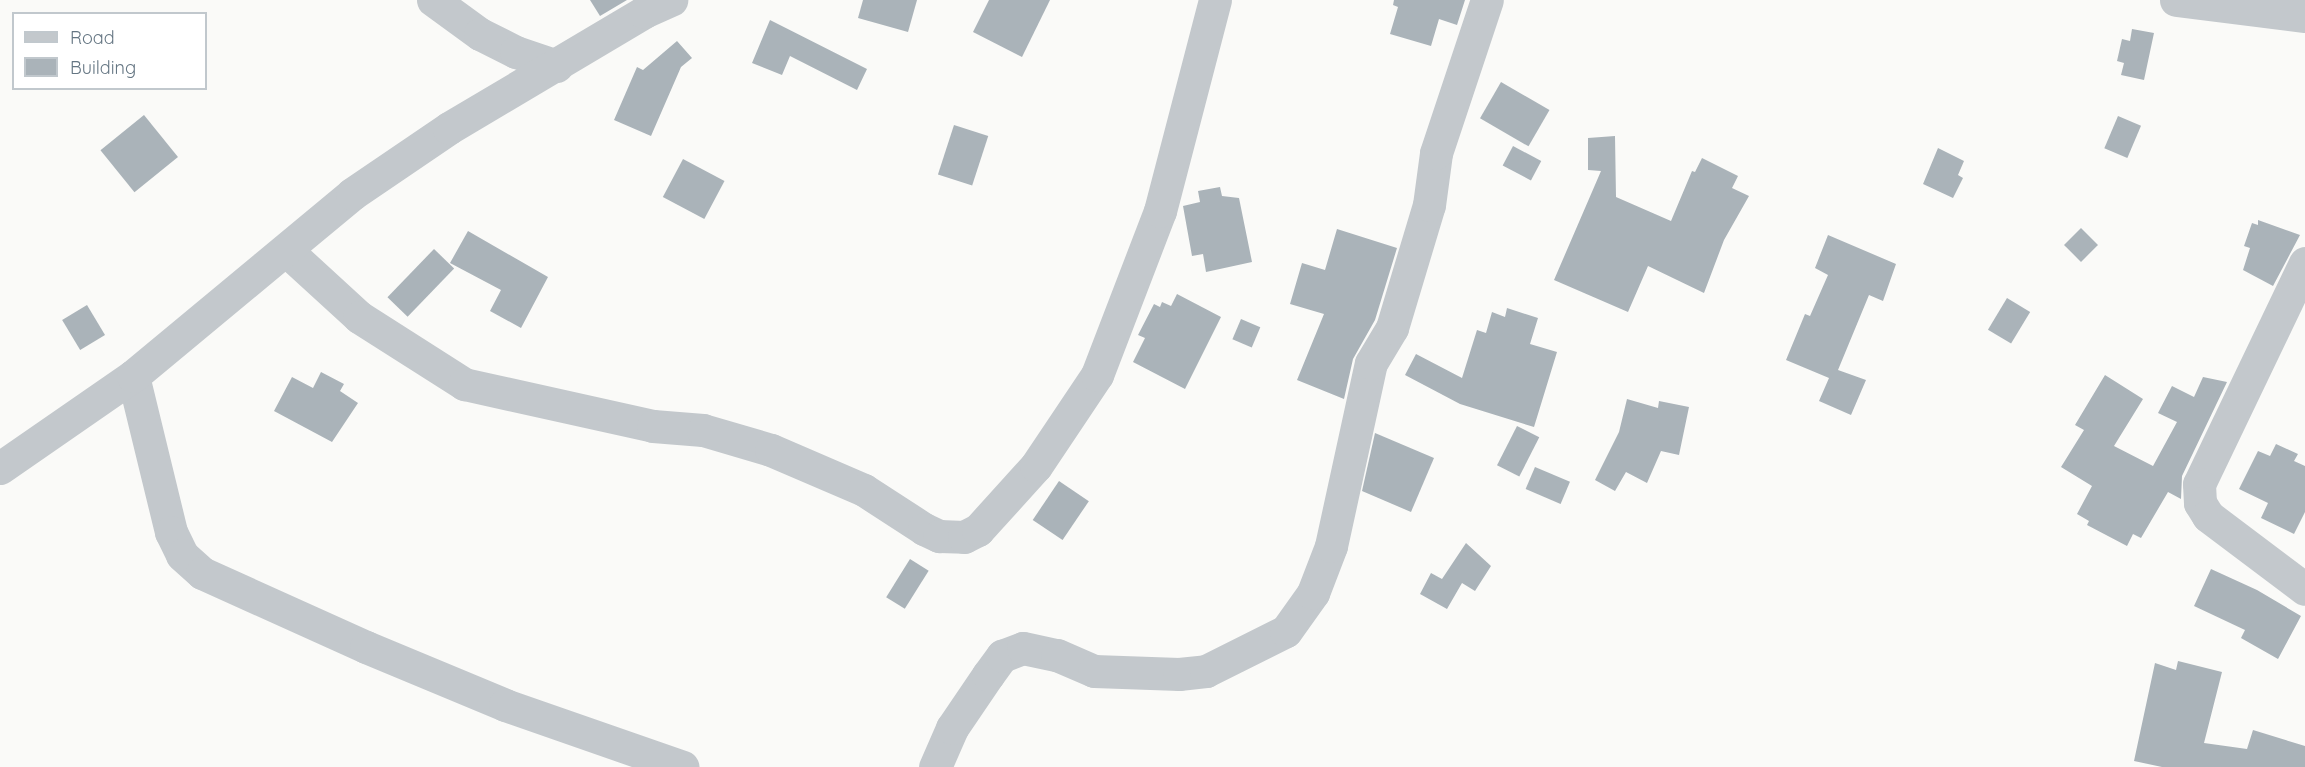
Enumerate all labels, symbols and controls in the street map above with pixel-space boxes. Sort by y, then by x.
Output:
legend [12,12,207,90]
text: Road [70,26,115,49]
text: Building [70,56,136,79]

